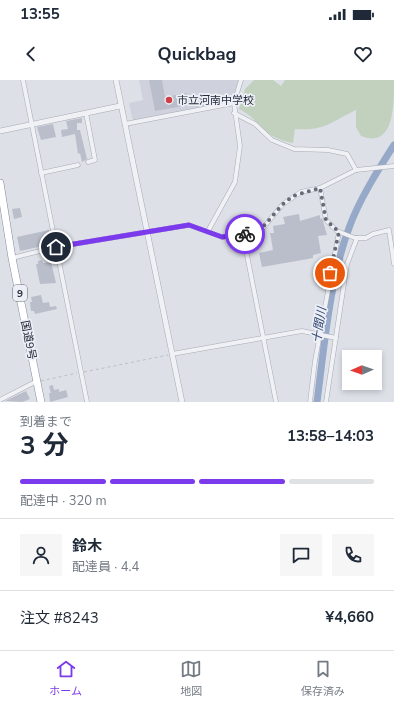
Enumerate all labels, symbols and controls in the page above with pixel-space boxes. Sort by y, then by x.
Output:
text: 13:55 [20,4,60,24]
text: Quickbag [158,42,236,66]
icon: back [20,43,42,65]
icon: heart [352,43,374,65]
place label: 市立河南中学校 [177,93,254,108]
marker: 市立河南中学校 [164,95,174,105]
courier [225,214,265,254]
icon: bike [234,223,256,245]
pin [39,230,73,264]
icon: home [45,236,67,258]
pin [313,256,347,290]
icon: bag [319,262,341,284]
road number: 9 [13,285,27,301]
water label: 十間川 [308,304,330,344]
street label: 国道9号 [17,319,40,361]
north arrow [342,350,382,390]
map controls [342,350,382,390]
text: 到着まで [20,413,72,431]
text: 13:58–14:03 [287,426,374,446]
text: 3 分 [20,428,69,463]
text: 配達中 · 320 m [20,492,107,510]
button: person [20,534,62,576]
button: chat [280,534,322,576]
button: phone [332,534,374,576]
text: 鈴木 [72,536,102,556]
text: 配達員 · 4.4 [72,558,139,576]
text: ¥4,660 [325,607,374,627]
text: 注文 #8243 [20,608,99,628]
tab: ホーム [49,658,82,699]
tab: 地図 [180,658,202,699]
tab: 保存済み [301,658,345,699]

